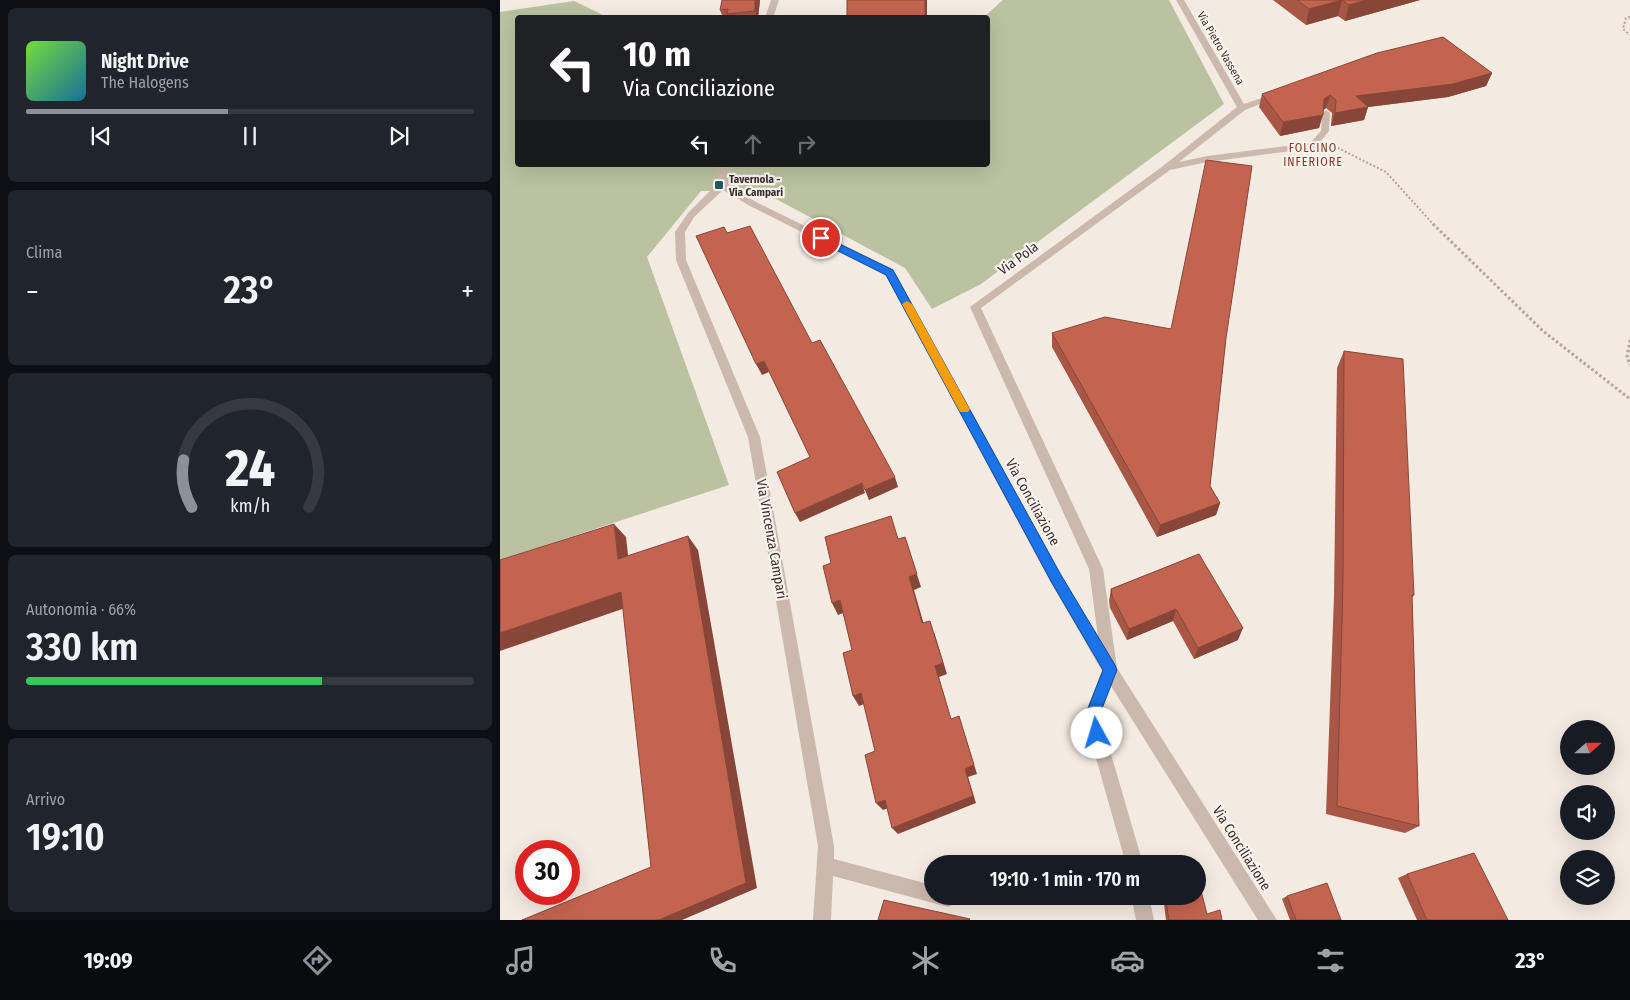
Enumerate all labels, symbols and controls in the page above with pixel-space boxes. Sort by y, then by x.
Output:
street label: Via Pietro Vassena [1194,9,1247,87]
text: 10 m [623,33,691,75]
icon: left [540,35,605,100]
text: Night Drive [101,50,189,73]
text: The Halogens [101,73,189,92]
text: Via Conciliazione [623,75,775,102]
icon: previous [87,122,115,150]
icon: pause [236,122,264,150]
icon: next [385,122,413,150]
icon: left [686,130,714,158]
icon: ahead [739,130,767,158]
icon: right [792,130,820,158]
district label: FOLCINO INFERIORE [1283,141,1343,169]
place label: Tavernola - Via Campari [728,173,783,199]
marker: Tavernola - Via Campari [713,179,725,191]
pin [800,217,842,259]
icon: arrive [807,224,835,252]
street label: Via Pola [995,238,1042,279]
text: Clima [26,243,62,262]
text: 23° [223,267,276,313]
text: − [26,275,39,308]
text: + [461,275,474,308]
text: 24 [224,437,275,500]
street label: Via Conciliazione [1002,456,1063,549]
street label: Via Vincenza Campari [753,478,790,600]
text: km/h [230,495,270,517]
text: Autonomia · 66% [26,600,136,619]
text: 330 km [26,624,138,670]
position arrow [1070,706,1122,758]
north arrow [1560,720,1615,775]
map controls [1560,720,1615,905]
button: sound [1560,785,1615,840]
text: Arrivo [26,790,65,809]
street label: Via Conciliazione [1209,803,1274,894]
text: 19:10 [26,814,105,860]
speed limit sign: 30 [515,840,580,905]
button: layers [1560,850,1615,905]
text: 19:10 · 1 min · 170 m [990,868,1140,891]
icon: directions [300,943,335,978]
icon: music [503,943,538,978]
icon: phone [705,943,740,978]
icon: climate [908,943,943,978]
icon: car [1110,943,1145,978]
icon: filters [1313,943,1348,978]
text: 19:09 [84,947,133,974]
text: 23° [1515,947,1546,974]

